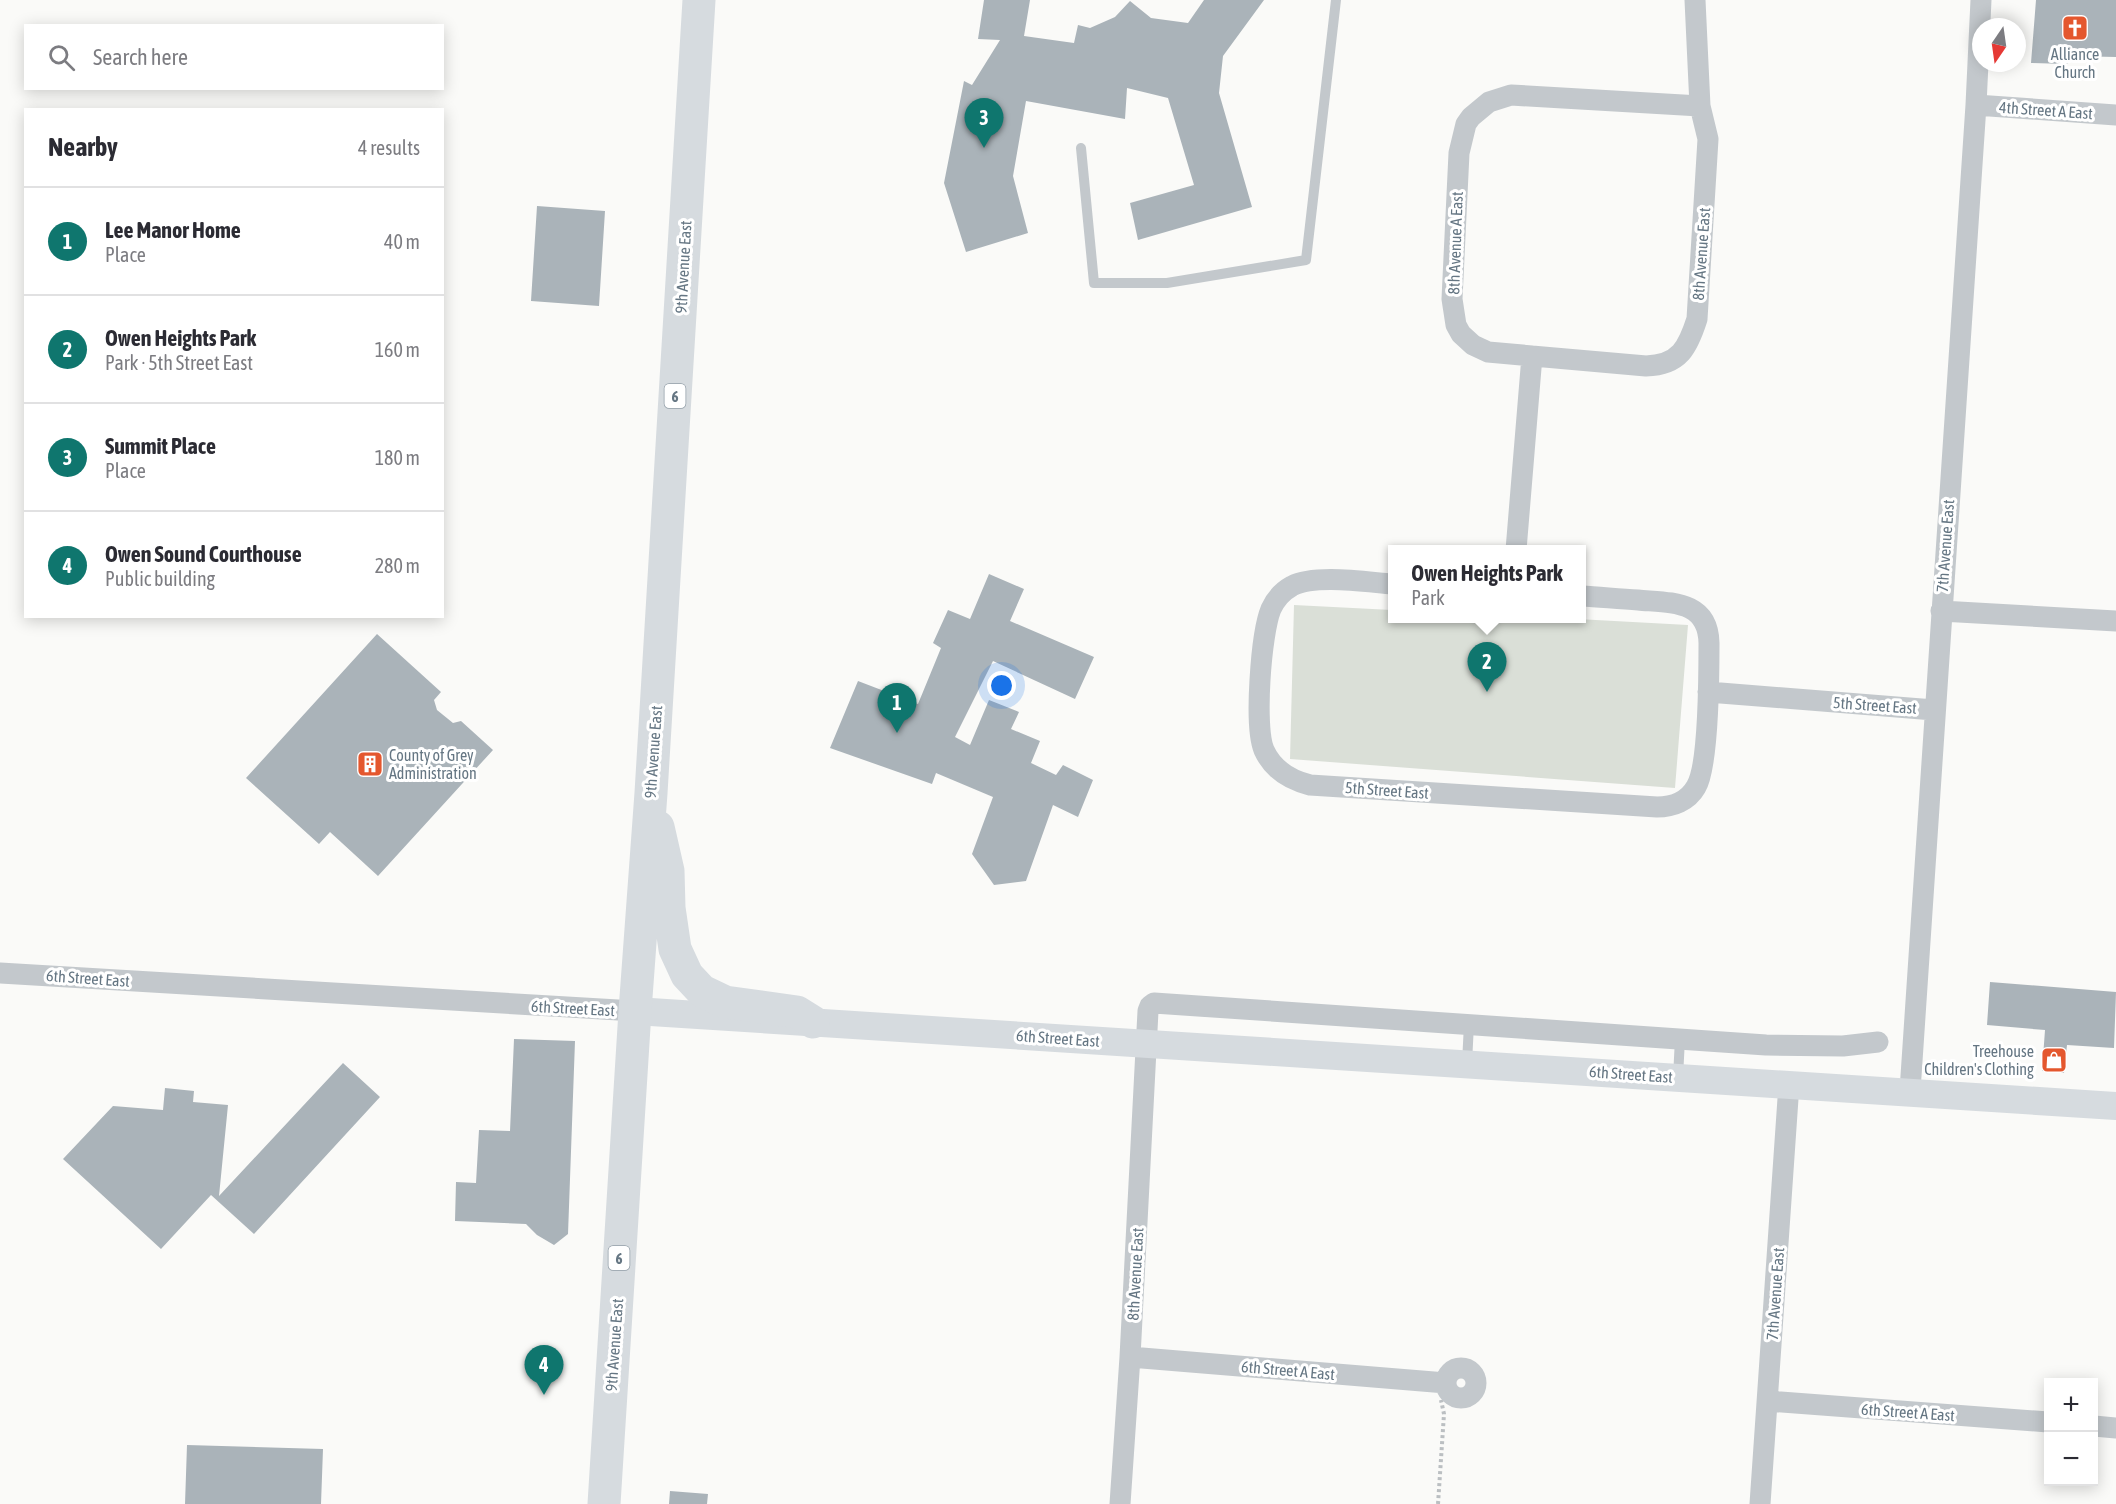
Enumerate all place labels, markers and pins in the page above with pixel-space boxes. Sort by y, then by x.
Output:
church icon: Alliance Church [2060,13,2090,43]
place label: Alliance Church [2051,45,2099,81]
pin: 3 [964,98,1004,148]
pin: 2 [1468,642,1506,692]
pin: 1 [878,684,916,733]
place label: County of Grey Administration [389,746,477,782]
building icon: County of Grey Administration [355,749,385,779]
place label: Treehouse Children's Clothing [1924,1042,2034,1079]
shop icon: Treehouse Children's Clothing [2039,1045,2069,1075]
pin: 4 [524,1346,564,1395]

